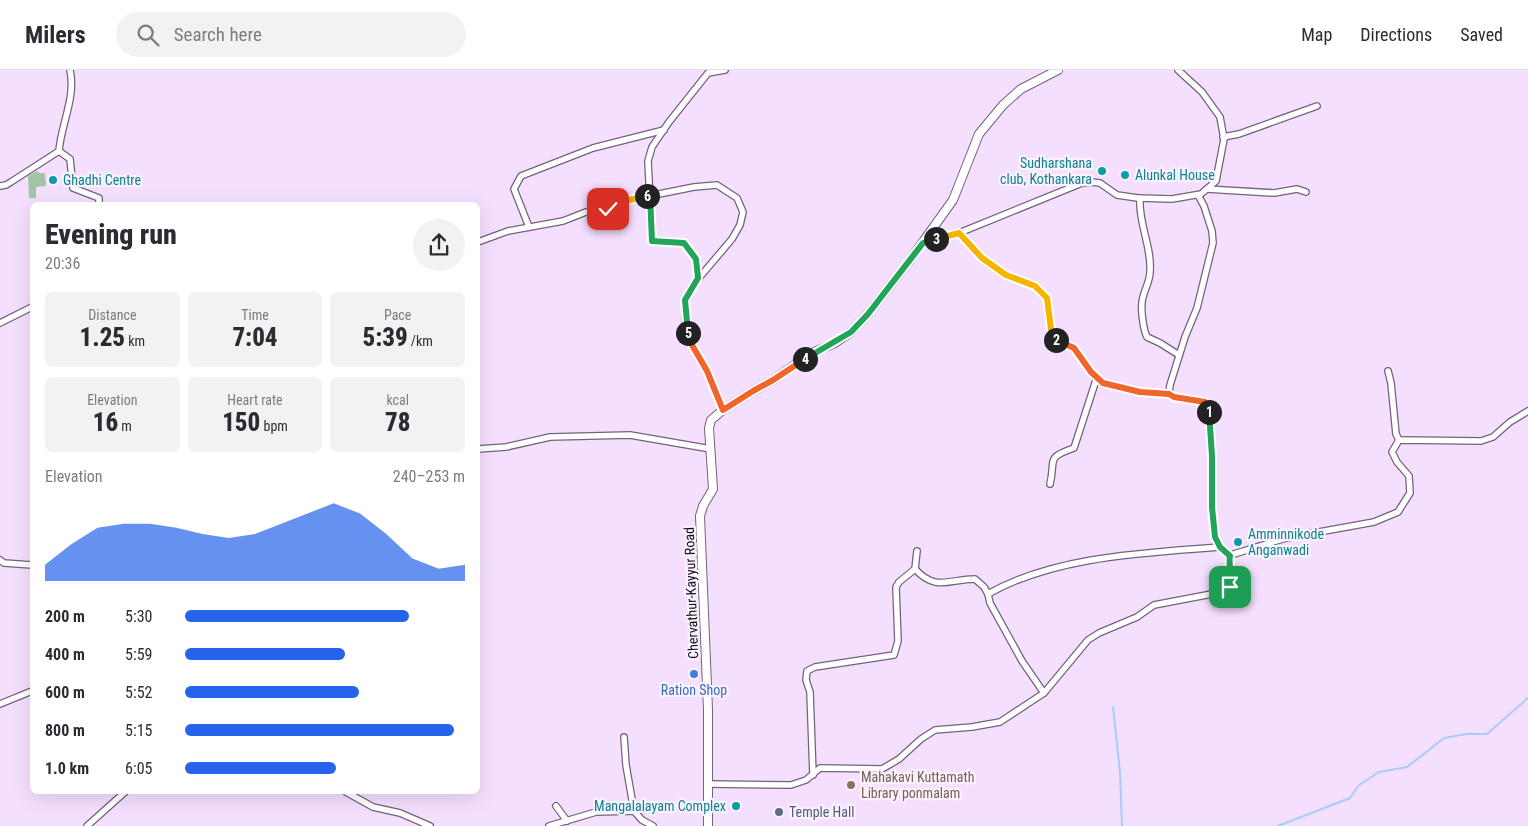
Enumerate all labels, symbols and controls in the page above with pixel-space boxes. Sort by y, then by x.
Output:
search box [116,12,466,57]
text: Milers [25,21,86,49]
icon: search [134,21,162,49]
text: Search here [174,23,262,46]
text: Map [1301,24,1332,45]
text: Directions [1360,24,1432,45]
text: Saved [1460,24,1503,45]
place label: Sudharshana club, Kothankara [1000,155,1092,187]
marker: Sudharshana club, Kothankara [1096,165,1108,177]
place label: Alunkal House [1135,167,1215,183]
marker: Alunkal House [1119,169,1131,181]
place label: Ghadhi Centre [63,172,141,188]
marker: Ghadhi Centre [47,174,59,186]
pin: 6 [634,184,660,208]
pin [587,188,629,230]
text: 6 [644,188,651,204]
icon: check [594,195,622,223]
text: Evening run [45,218,177,251]
button: share [413,219,465,271]
pin: 3 [924,226,948,252]
text: 3 [933,231,940,247]
text: 20:36 [45,254,80,273]
text: Distance [88,307,136,323]
text: Time [241,307,269,323]
text: Pace [384,307,411,323]
pin: 5 [676,320,700,346]
text: 1.25 [80,323,125,352]
text: 7:04 [232,323,278,352]
text: 5:39 [362,323,408,352]
text: 5 [685,325,692,341]
pin: 2 [1044,328,1068,352]
text: 2 [1053,332,1060,348]
text: km [125,333,145,349]
text: /km [408,333,433,349]
pin: 4 [792,346,818,372]
text: 4 [802,351,809,367]
text: Elevation [87,392,138,408]
text: Heart rate [227,392,283,408]
text: kcal [386,392,409,408]
pin: 1 [1196,400,1222,424]
text: 1 [1206,404,1213,420]
text: 16 [93,408,118,437]
text: 150 [222,408,260,437]
text: 78 [385,408,410,437]
text: m [118,418,132,434]
text: bpm [260,418,288,434]
text: Elevation [45,467,103,486]
text: 240–253 m [393,467,465,486]
place label: Amminnikode Anganwadi [1248,526,1324,558]
street label: Chervathur-Kayyur Road [681,527,701,659]
marker: Amminnikode Anganwadi [1232,536,1244,548]
pin [1209,566,1251,608]
icon: arrive [1216,573,1244,601]
text: 200 m [45,607,85,626]
text: 5:30 [125,607,152,626]
text: 400 m [45,645,85,664]
text: 5:59 [125,645,152,664]
marker: Ration Shop [688,668,700,680]
place label: Ration Shop [661,682,727,698]
text: 600 m [45,683,85,702]
text: 5:52 [125,683,152,702]
text: 800 m [45,721,85,740]
text: 5:15 [125,721,152,740]
text: 1.0 km [45,759,89,778]
text: 6:05 [125,759,152,778]
place label: Mahakavi Kuttamath Library ponmalam [861,769,974,801]
marker: Mahakavi Kuttamath Library ponmalam [845,779,857,791]
place label: Mangalalayam Complex [594,798,726,814]
marker: Mangalalayam Complex [730,800,742,812]
place label: Temple Hall [789,804,854,820]
marker: Temple Hall [773,806,785,818]

